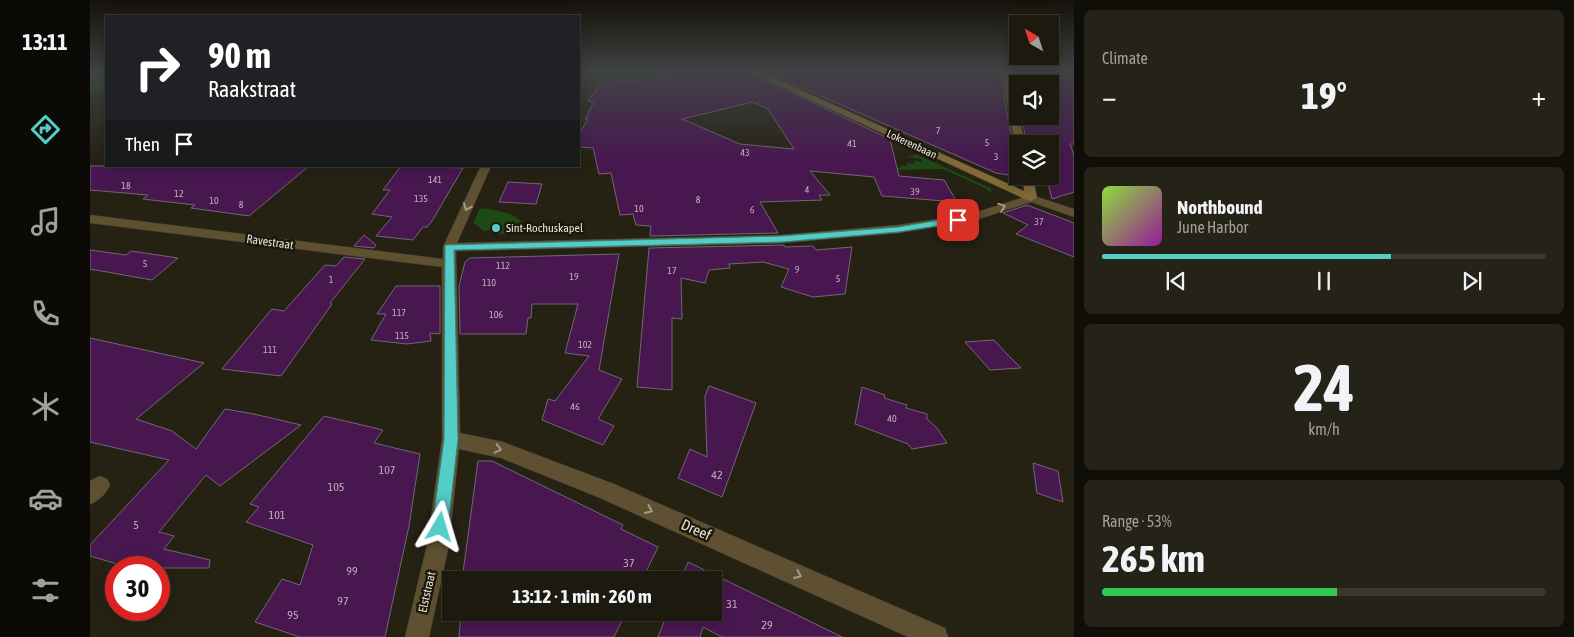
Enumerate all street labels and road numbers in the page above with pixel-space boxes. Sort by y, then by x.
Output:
street label: Lokerenbaan [885,127,939,161]
street label: Ravestraat [246,232,295,252]
street label: Dreef [679,516,714,544]
street label: Elststraat [416,570,439,614]

